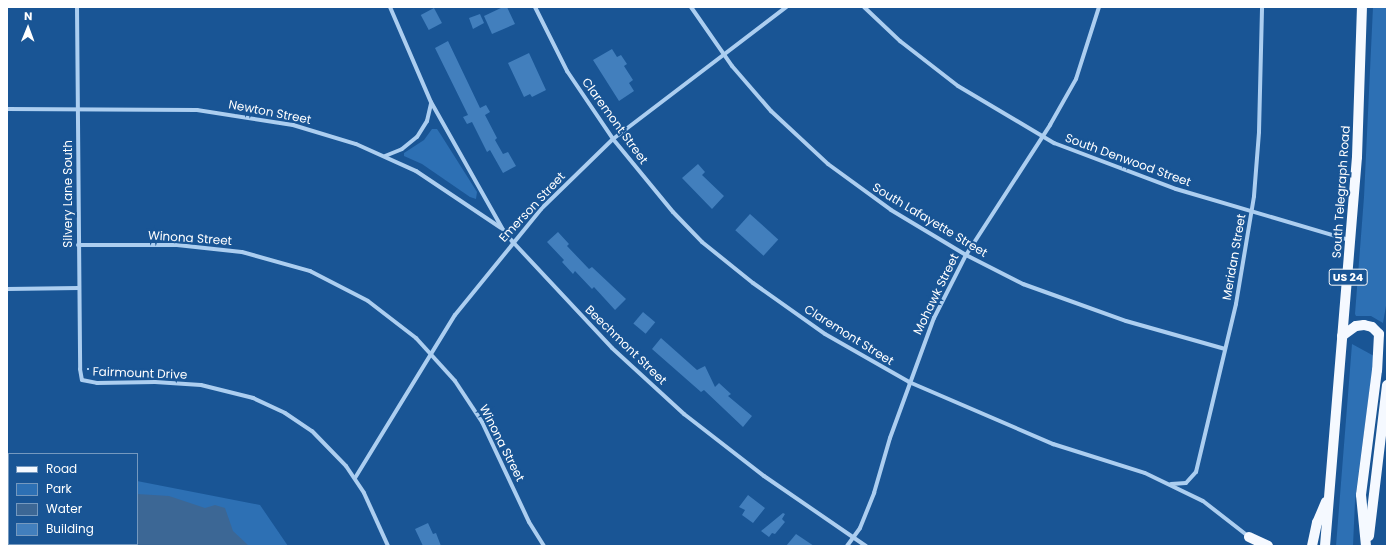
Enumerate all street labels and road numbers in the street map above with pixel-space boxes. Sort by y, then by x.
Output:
street label: Claremont Street [579,75,651,167]
street label: Newton Street [228,97,312,127]
street label: South Telegraph Road [1329,125,1353,259]
street label: South Denwood Street [1063,131,1193,189]
street label: Silvery Lane South [61,140,75,248]
street label: Emerson Street [496,169,568,245]
street label: South Lafayette Street [870,180,990,260]
street label: Meridan Street [1219,213,1249,301]
street label: Winona Street [148,228,232,248]
street label: Mohawk Street [910,251,962,337]
road number: US 24 [1328,268,1368,286]
street label: Beechmont Street [582,302,670,388]
street label: Claremont Street [802,302,896,368]
street label: Fairmount Drive [92,364,188,382]
street label: Winona Street [476,402,528,484]

